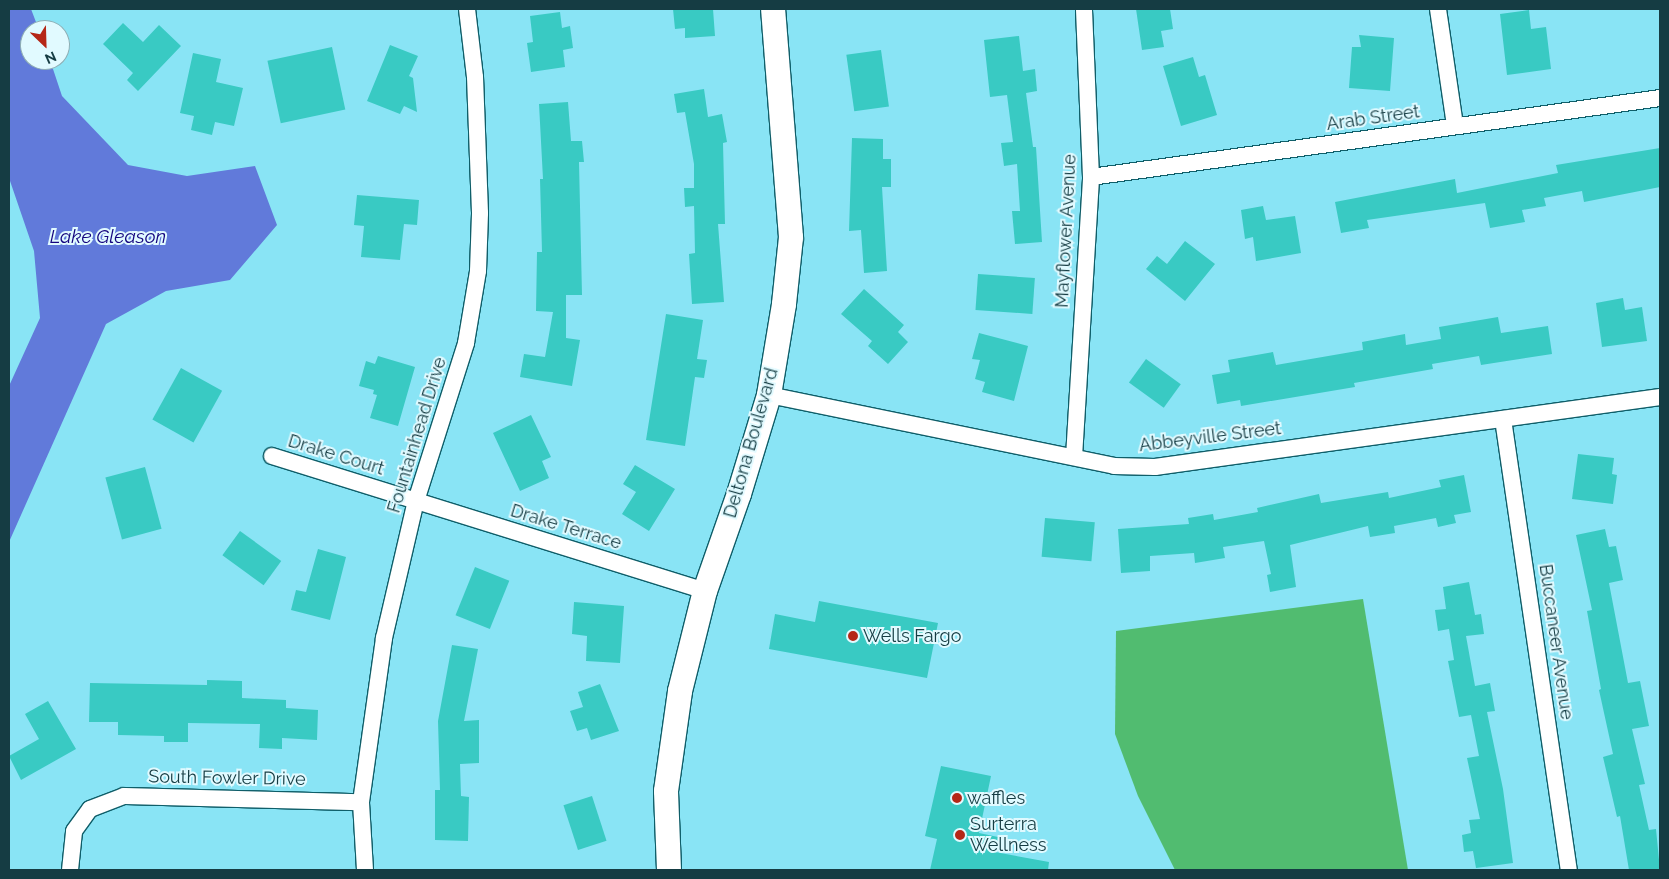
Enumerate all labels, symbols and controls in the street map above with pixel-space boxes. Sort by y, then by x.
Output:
north arrow [20,20,70,70]
text: N [43,48,59,67]
street label: Arab Street [1325,101,1421,135]
street label: Mayflower Avenue [1051,153,1081,309]
water label: Lake Gleason [50,226,166,248]
street label: Fountainhead Drive [383,355,451,515]
street label: Deltona Boulevard [719,366,783,520]
street label: Abbeyville Street [1138,418,1282,456]
street label: Drake Court [285,430,387,480]
street label: Drake Terrace [508,500,624,554]
street label: Buccaneer Avenue [1534,562,1578,722]
place label: Wells Fargo [863,625,961,647]
marker: Wells Fargo [847,630,859,642]
street label: South Fowler Drive [148,766,306,790]
place label: waffles [967,787,1025,809]
marker: waffles [951,792,963,804]
place label: Surterra Wellness [970,814,1046,856]
marker: Surterra Wellness [954,829,966,841]

